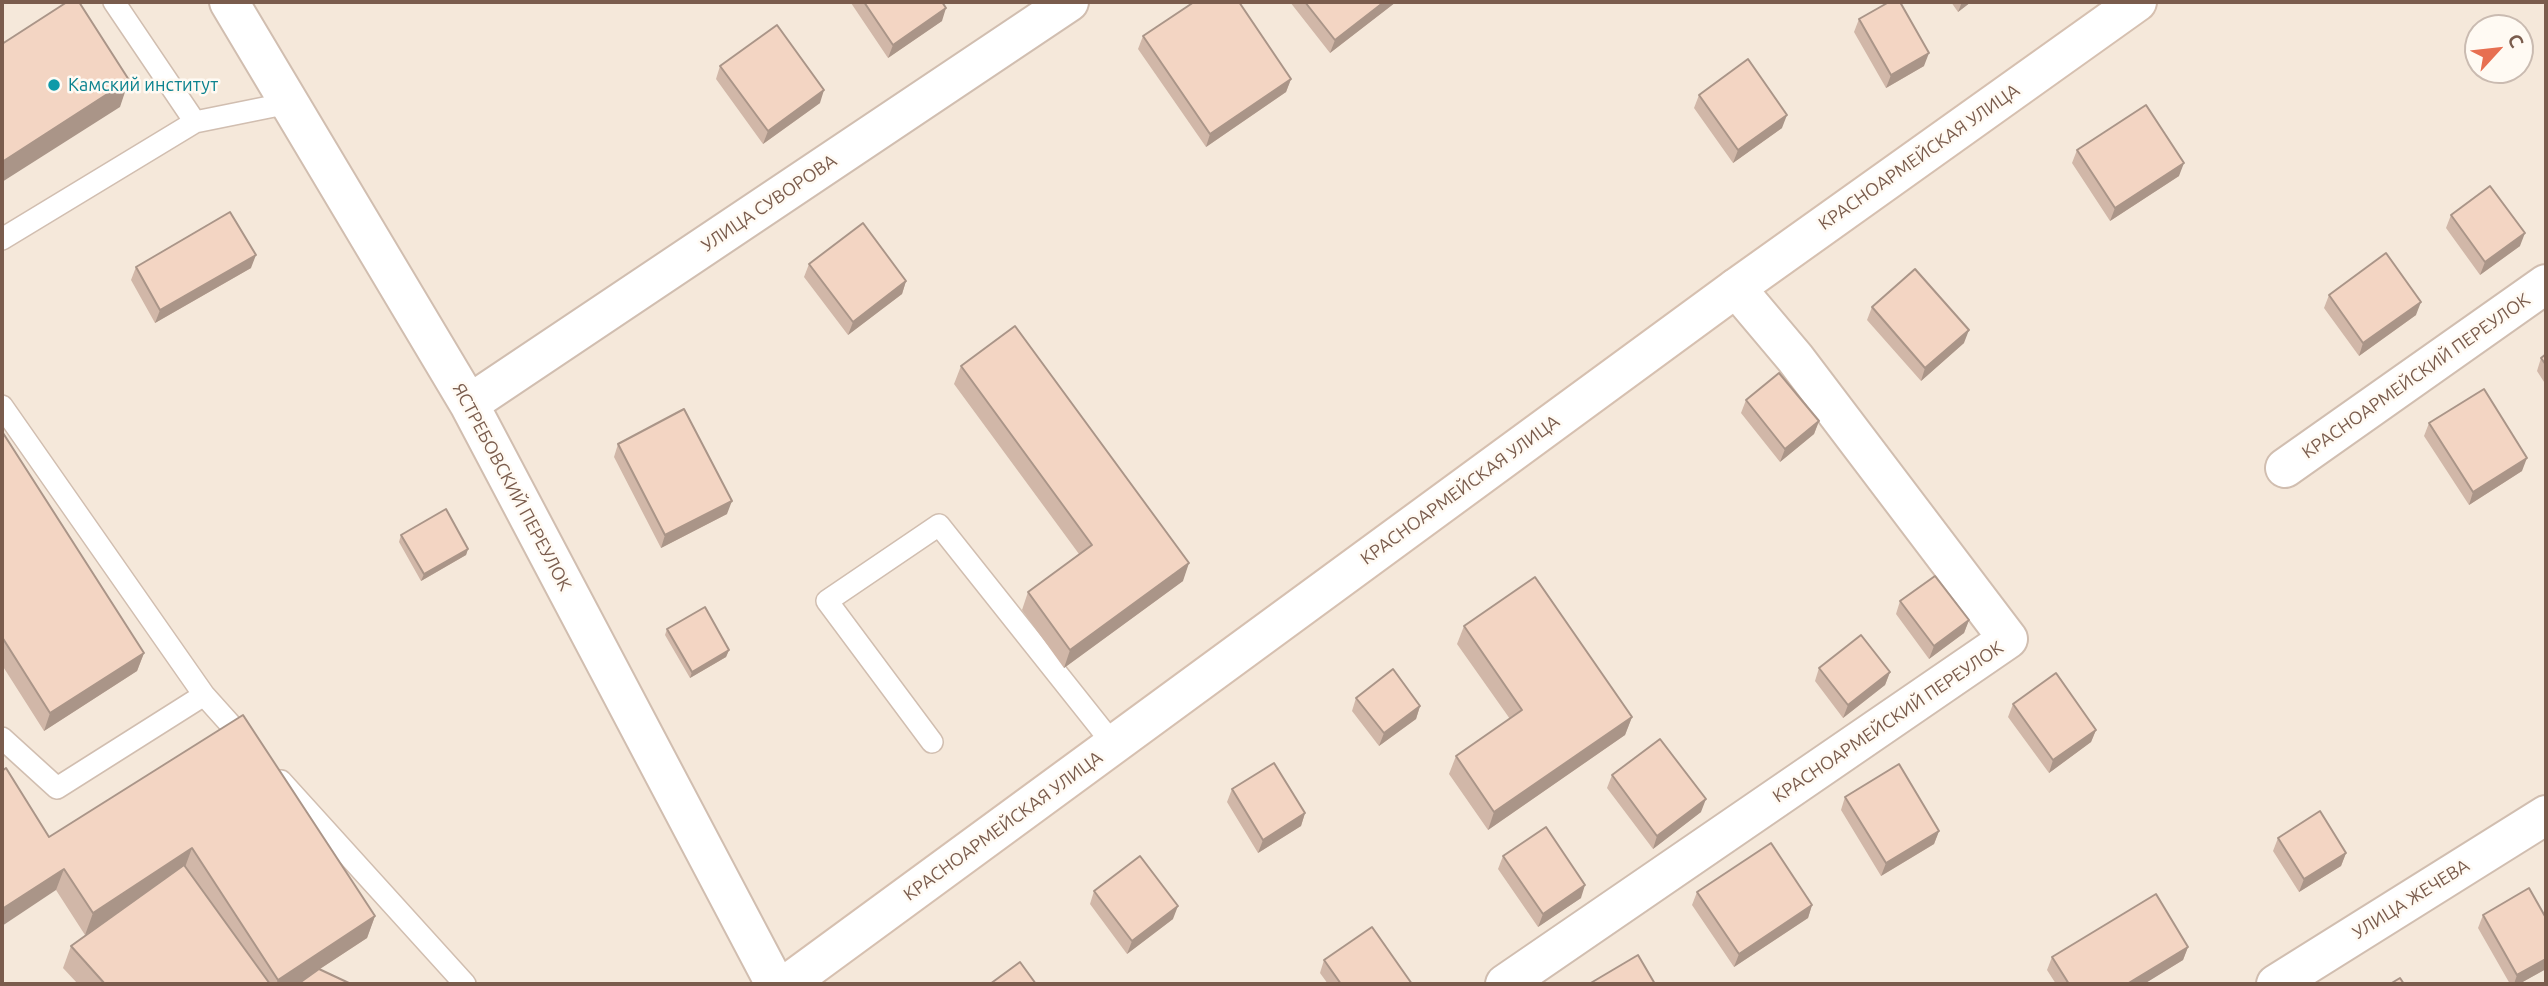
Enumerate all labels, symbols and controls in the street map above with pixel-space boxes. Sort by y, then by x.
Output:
north arrow [2464,14,2534,84]
text: С [2503,30,2528,51]
place label: Камский институт [68,74,218,96]
marker: Камский институт [46,77,62,93]
street label: КРАСНОАРМЕЙСКАЯ УЛИЦА [1814,79,2024,235]
street label: УЛИЦА СУВОРОВА [697,150,841,256]
street label: КРАСНОАРМЕЙСКИЙ ПЕРЕУЛОК [2298,289,2534,463]
street label: ЯСТРЕБОВСКИЙ ПЕРЕУЛОК [448,380,576,594]
street label: КРАСНОАРМЕЙСКАЯ УЛИЦА [1356,411,1564,569]
street label: КРАСНОАРМЕЙСКИЙ ПЕРЕУЛОК [1769,637,2007,807]
street label: КРАСНОАРМЕЙСКАЯ УЛИЦА [899,747,1107,905]
street label: УЛИЦА ЖЕЧЕВА [2349,854,2473,944]

